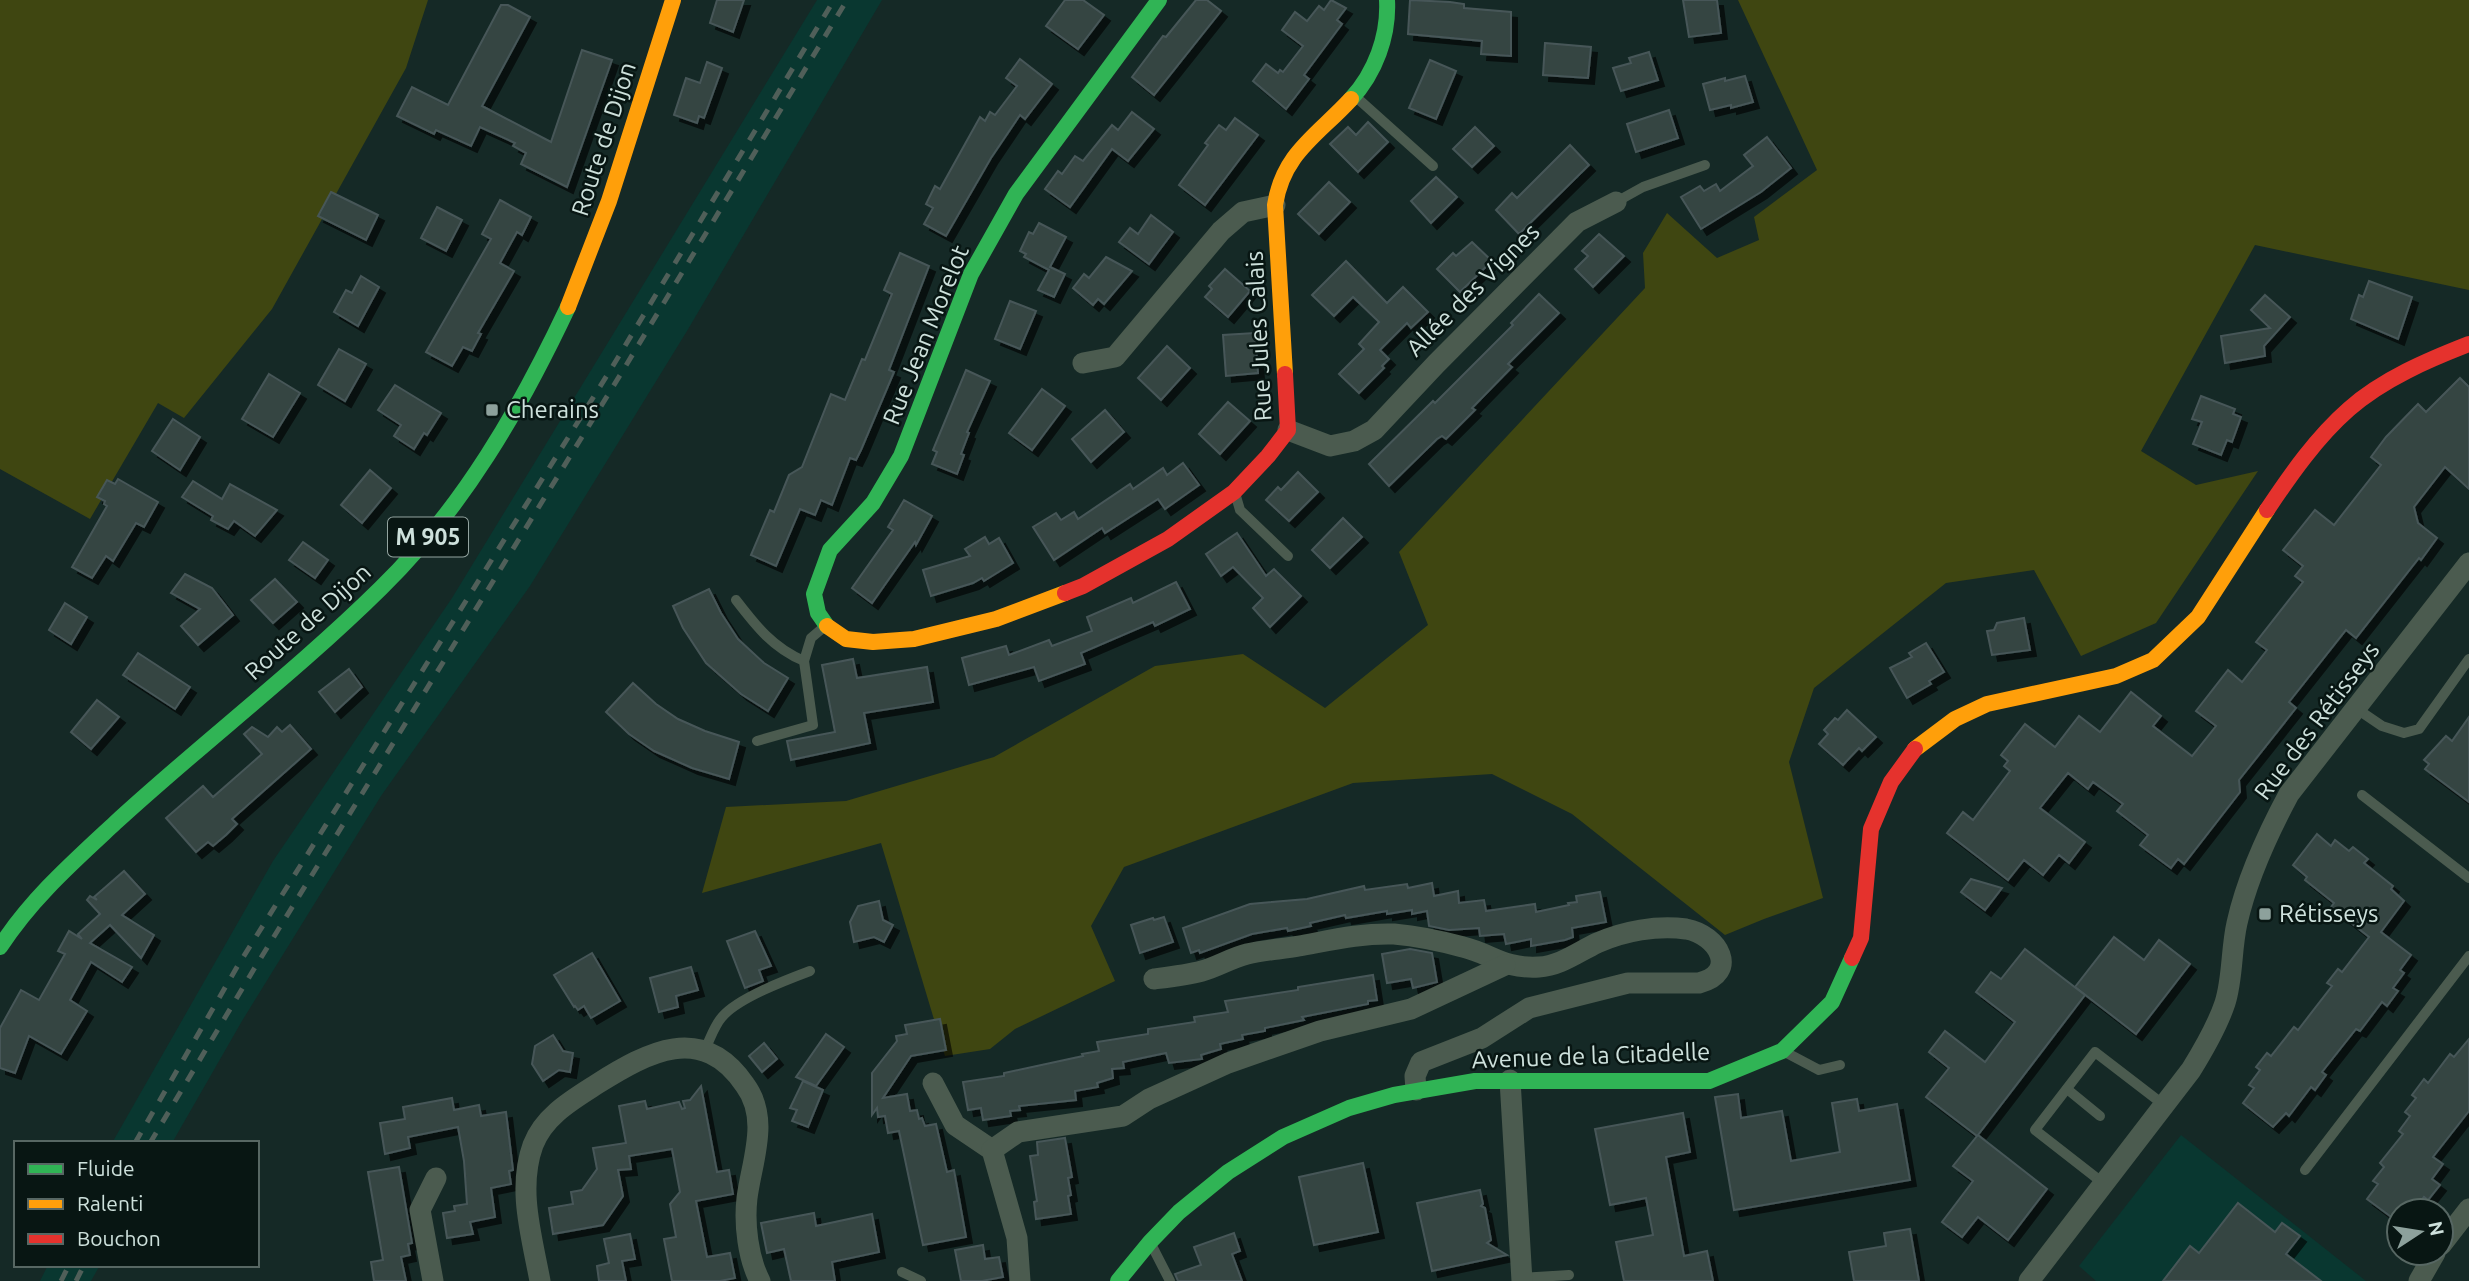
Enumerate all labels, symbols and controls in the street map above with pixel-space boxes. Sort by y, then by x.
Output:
street label: Route de Dijon [566,59,641,219]
street label: Allée des Vignes [1401,218,1545,362]
street label: Rue Jean Morelot [877,241,974,428]
street label: Rue Jules Calais [1241,250,1276,422]
place label: Cherains [506,396,599,423]
marker: Cherains [484,402,500,418]
road number: M 905 [388,517,468,556]
street label: Route de Dijon [239,558,376,685]
street label: Rue des Rétisseys [2249,637,2385,805]
place label: Rétisseys [2279,900,2378,927]
marker: Rétisseys [2257,906,2273,922]
street label: Avenue de la Citadelle [1471,1038,1711,1073]
legend [14,1141,259,1267]
text: Fluide [77,1156,135,1180]
text: Ralenti [77,1191,143,1215]
north arrow [2385,1197,2455,1267]
text: N [2424,1219,2449,1238]
text: Bouchon [77,1226,161,1250]

